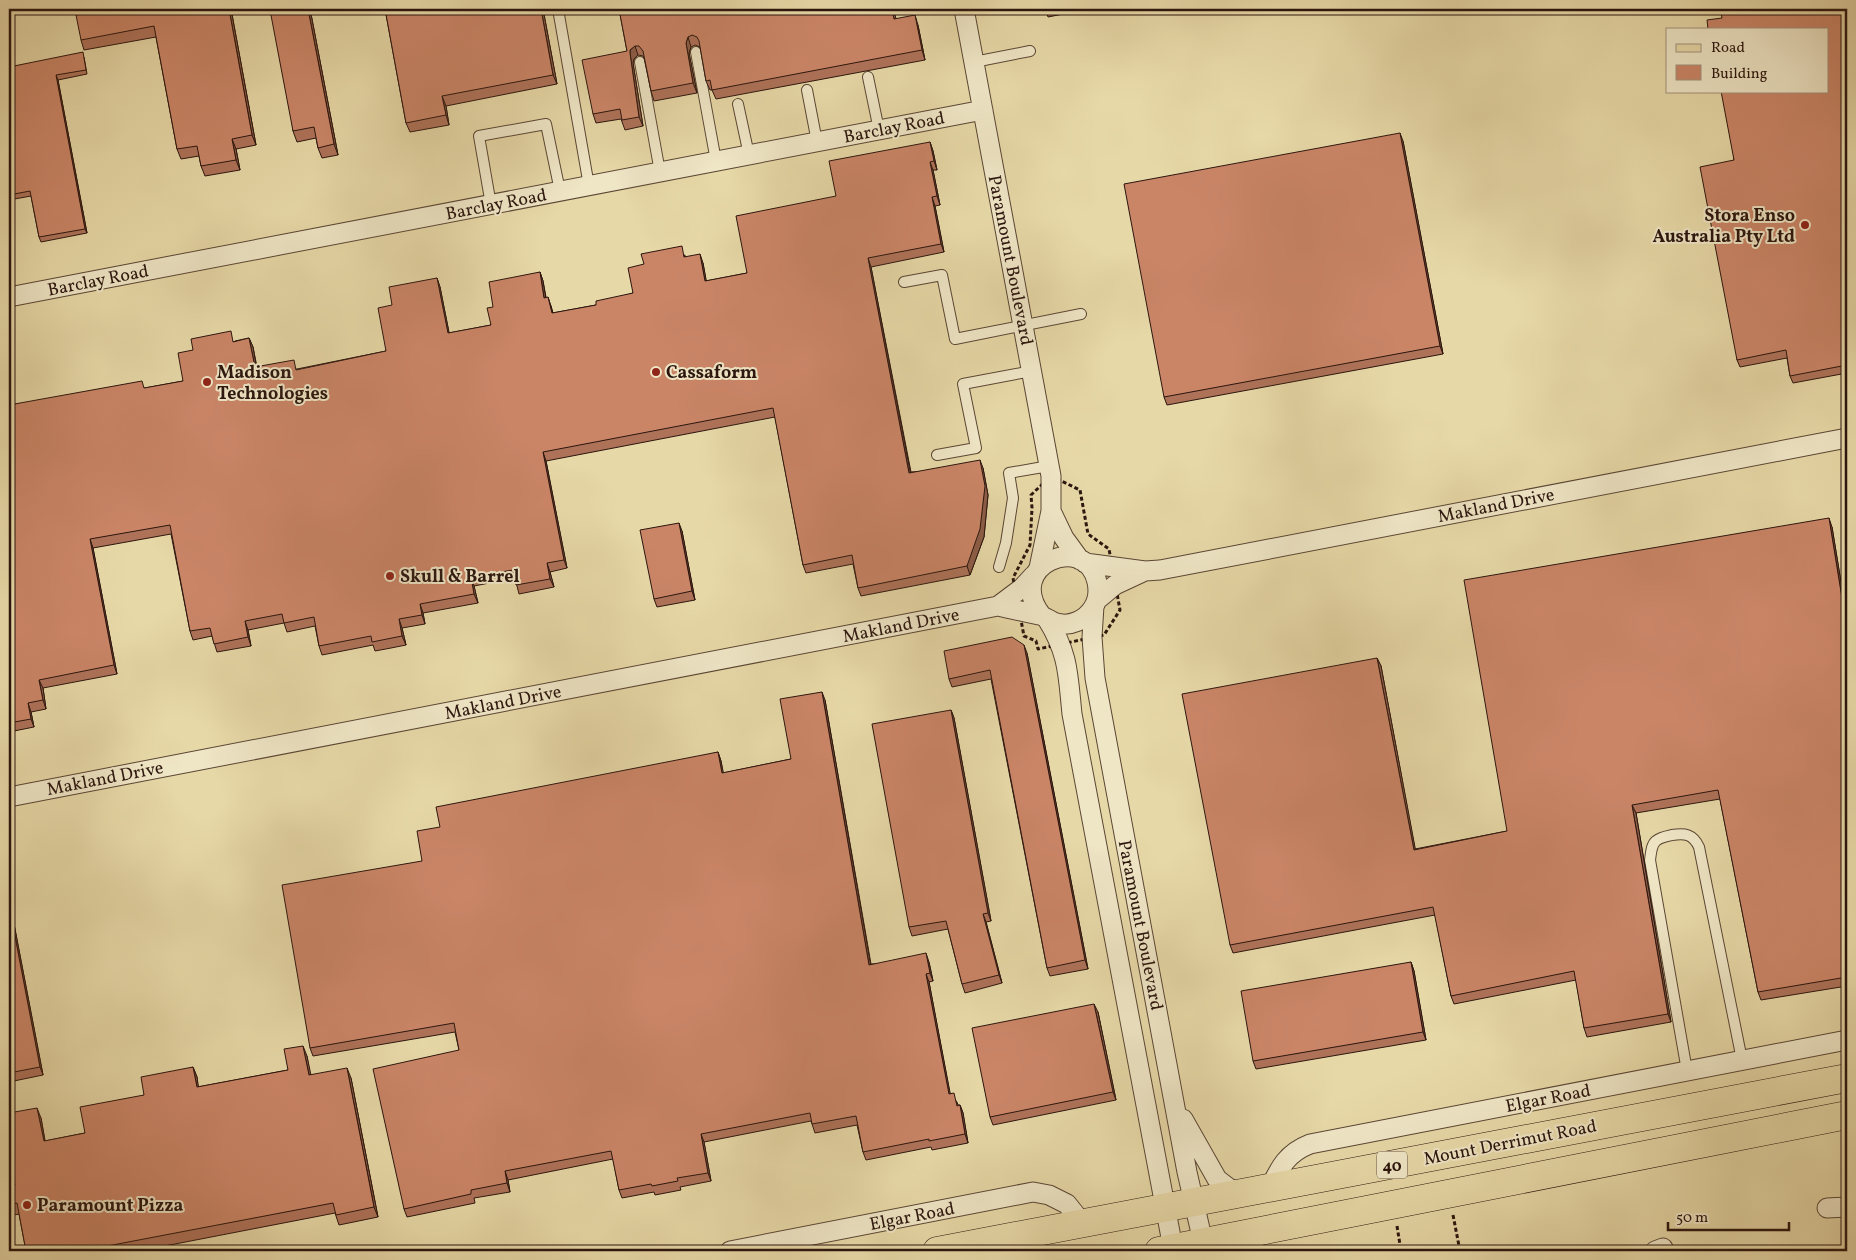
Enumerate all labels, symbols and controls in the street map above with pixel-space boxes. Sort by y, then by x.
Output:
legend [1666,28,1828,92]
text: Road [1711,38,1745,59]
text: Building [1711,64,1768,85]
street label: Barclay Road [842,106,947,151]
street label: Paramount Boulevard [981,173,1038,348]
street label: Barclay Road [444,183,549,228]
place label: Stora Enso Australia Pty Ltd [1652,204,1795,250]
marker: Stora Enso Australia Pty Ltd [1799,219,1811,231]
street label: Barclay Road [46,259,151,304]
place label: Madison Technologies [217,361,328,407]
place label: Cassaform [666,361,757,386]
marker: Cassaform [650,366,662,378]
marker: Madison Technologies [201,376,213,388]
street label: Makland Drive [1436,483,1557,530]
place label: Skull & Barrel [400,565,520,590]
marker: Skull & Barrel [384,570,396,582]
street label: Makland Drive [841,603,962,650]
street label: Makland Drive [443,680,564,727]
street label: Makland Drive [45,756,166,803]
street label: Paramount Boulevard [1111,838,1168,1013]
street label: Elgar Road [1504,1079,1593,1120]
street label: Mount Derrimut Road [1422,1114,1599,1172]
road number: 40 [1377,1152,1407,1178]
place label: Paramount Pizza [37,1194,183,1219]
street label: Elgar Road [868,1197,957,1238]
marker: Paramount Pizza [21,1199,33,1211]
scale bar [1668,1200,1790,1232]
text: 50 m [1676,1208,1708,1229]

